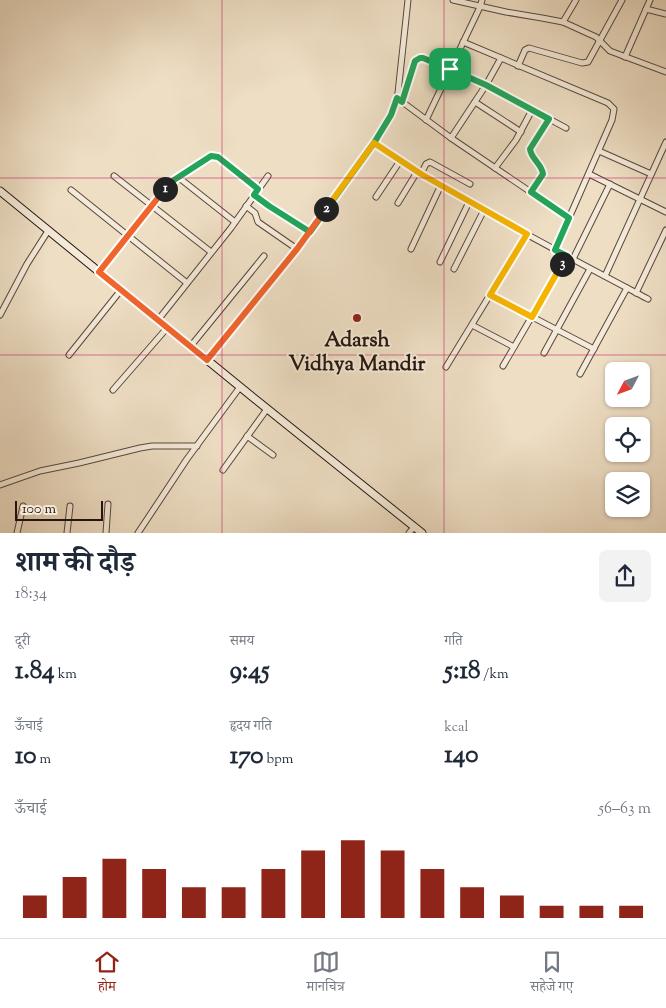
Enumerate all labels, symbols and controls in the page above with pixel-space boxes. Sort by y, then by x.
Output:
pin [429,48,471,90]
icon: arrive [436,55,464,83]
pin: 1 [152,176,178,202]
text: 1 [163,179,168,199]
pin: 2 [314,196,338,222]
text: 2 [323,199,330,219]
pin: 3 [550,252,574,276]
text: 3 [560,254,565,274]
marker: Adarsh Vidhya Mandir [351,312,363,324]
place label: Adarsh Vidhya Mandir [289,326,426,380]
north arrow [605,362,650,408]
map controls [605,362,650,517]
button: locate [605,417,650,462]
button: layers [605,472,650,517]
scale bar [15,498,102,521]
text: 100 m [22,500,56,520]
text: शाम की दौड़ [15,544,135,584]
button: share [599,550,651,602]
text: 18:34 [15,583,47,606]
text: दूरी [15,632,30,652]
text: समय [230,632,254,652]
text: गति [444,632,463,652]
text: 1.84 [15,654,55,690]
text: 9:45 [230,654,269,690]
text: 5:18 [444,654,480,690]
text: km [55,665,77,685]
text: /km [480,665,509,685]
text: ऊँचाई [15,717,43,737]
text: हृदय गति [230,717,272,737]
text: kcal [444,718,468,738]
text: 140 [444,738,478,774]
text: 10 [15,739,36,775]
text: 170 [230,739,263,775]
text: m [36,750,51,770]
text: bpm [263,750,293,770]
text: ऊँचाई [15,798,47,821]
text: 56–63 m [599,798,651,821]
tab: होम [93,948,121,1000]
tab: मानचित्र [307,948,345,1000]
tab: सहेजे गए [530,948,573,1000]

